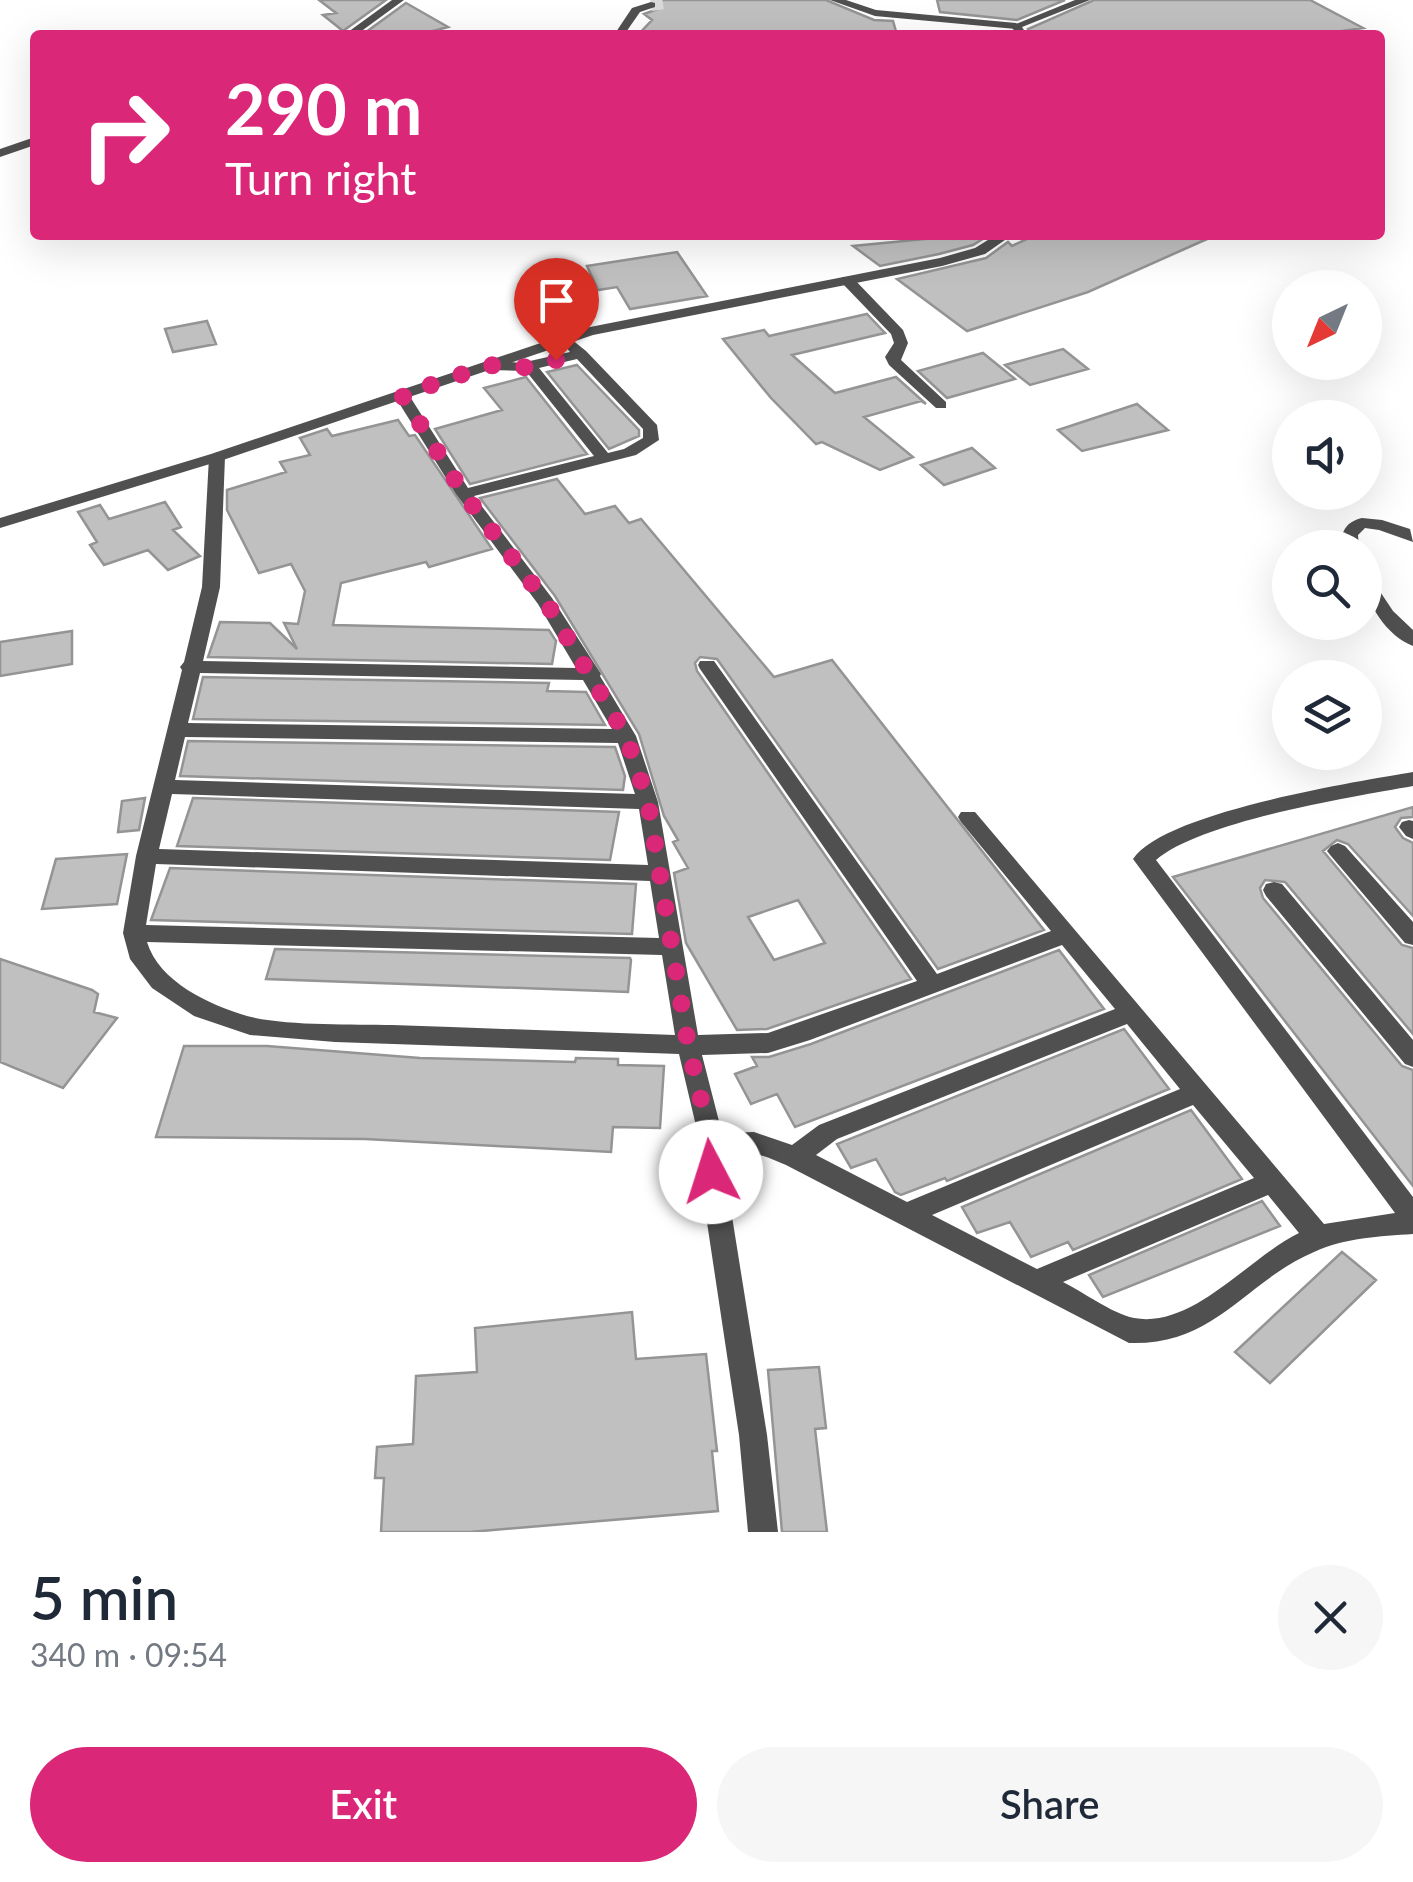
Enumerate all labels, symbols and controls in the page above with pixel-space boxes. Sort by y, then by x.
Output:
text: 290 m [225,66,422,150]
icon: right [60,70,190,200]
text: Turn right [225,151,416,205]
pin [514,258,599,361]
north arrow [1272,270,1382,380]
map controls [1272,270,1382,770]
icon: arrive [529,273,584,328]
button: sound [1272,400,1382,510]
button: search [1272,530,1382,640]
button: layers [1272,660,1382,770]
position arrow [659,1120,763,1224]
text: 5 min [30,1561,178,1633]
button: close [1278,1565,1383,1670]
text: 340 m · 09:54 [30,1635,227,1674]
button: Exit [30,1747,697,1862]
button: Share [717,1747,1383,1862]

